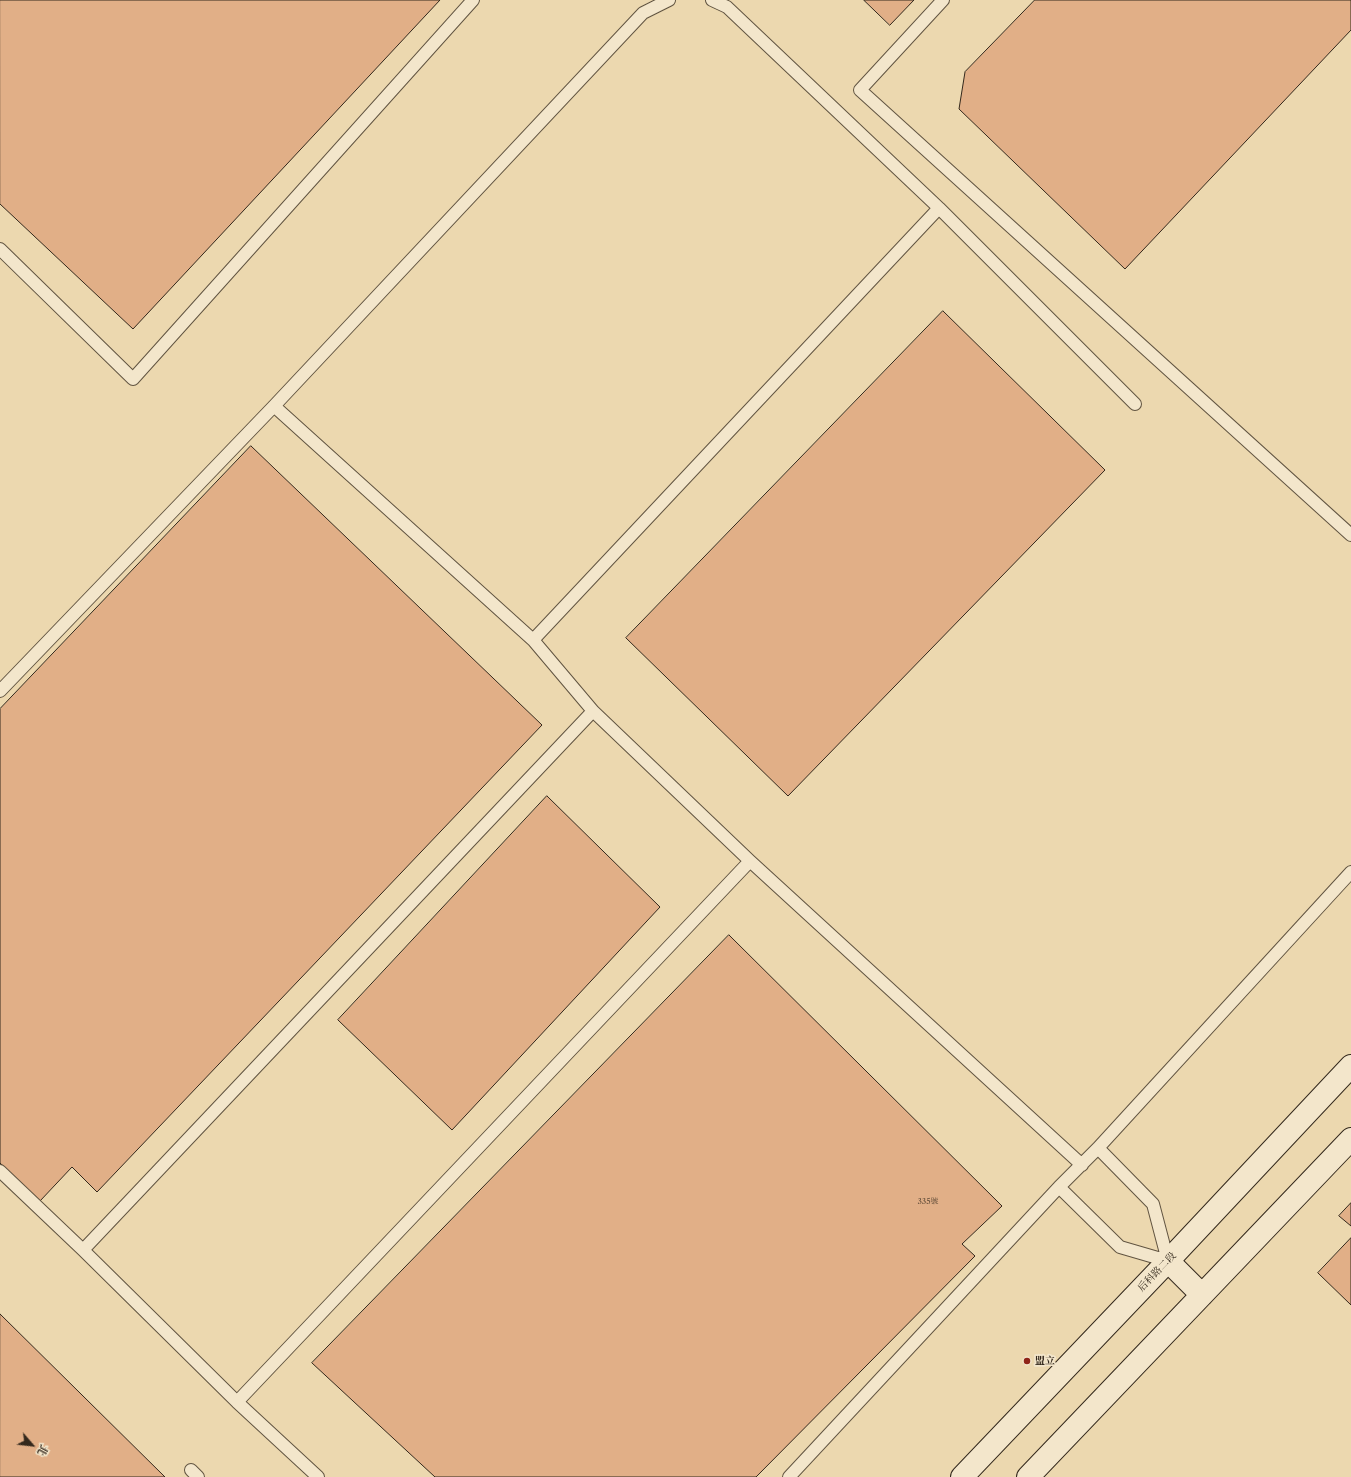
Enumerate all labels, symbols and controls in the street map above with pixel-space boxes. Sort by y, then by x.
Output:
house number: 335號 [917,1197,939,1207]
street label: 后科路二段 [1135,1250,1179,1294]
place label: 盟立 [1035,1355,1055,1367]
marker: 盟立 [1022,1356,1032,1366]
north arrow [12,1425,52,1465]
text: 北 [34,1442,51,1459]

